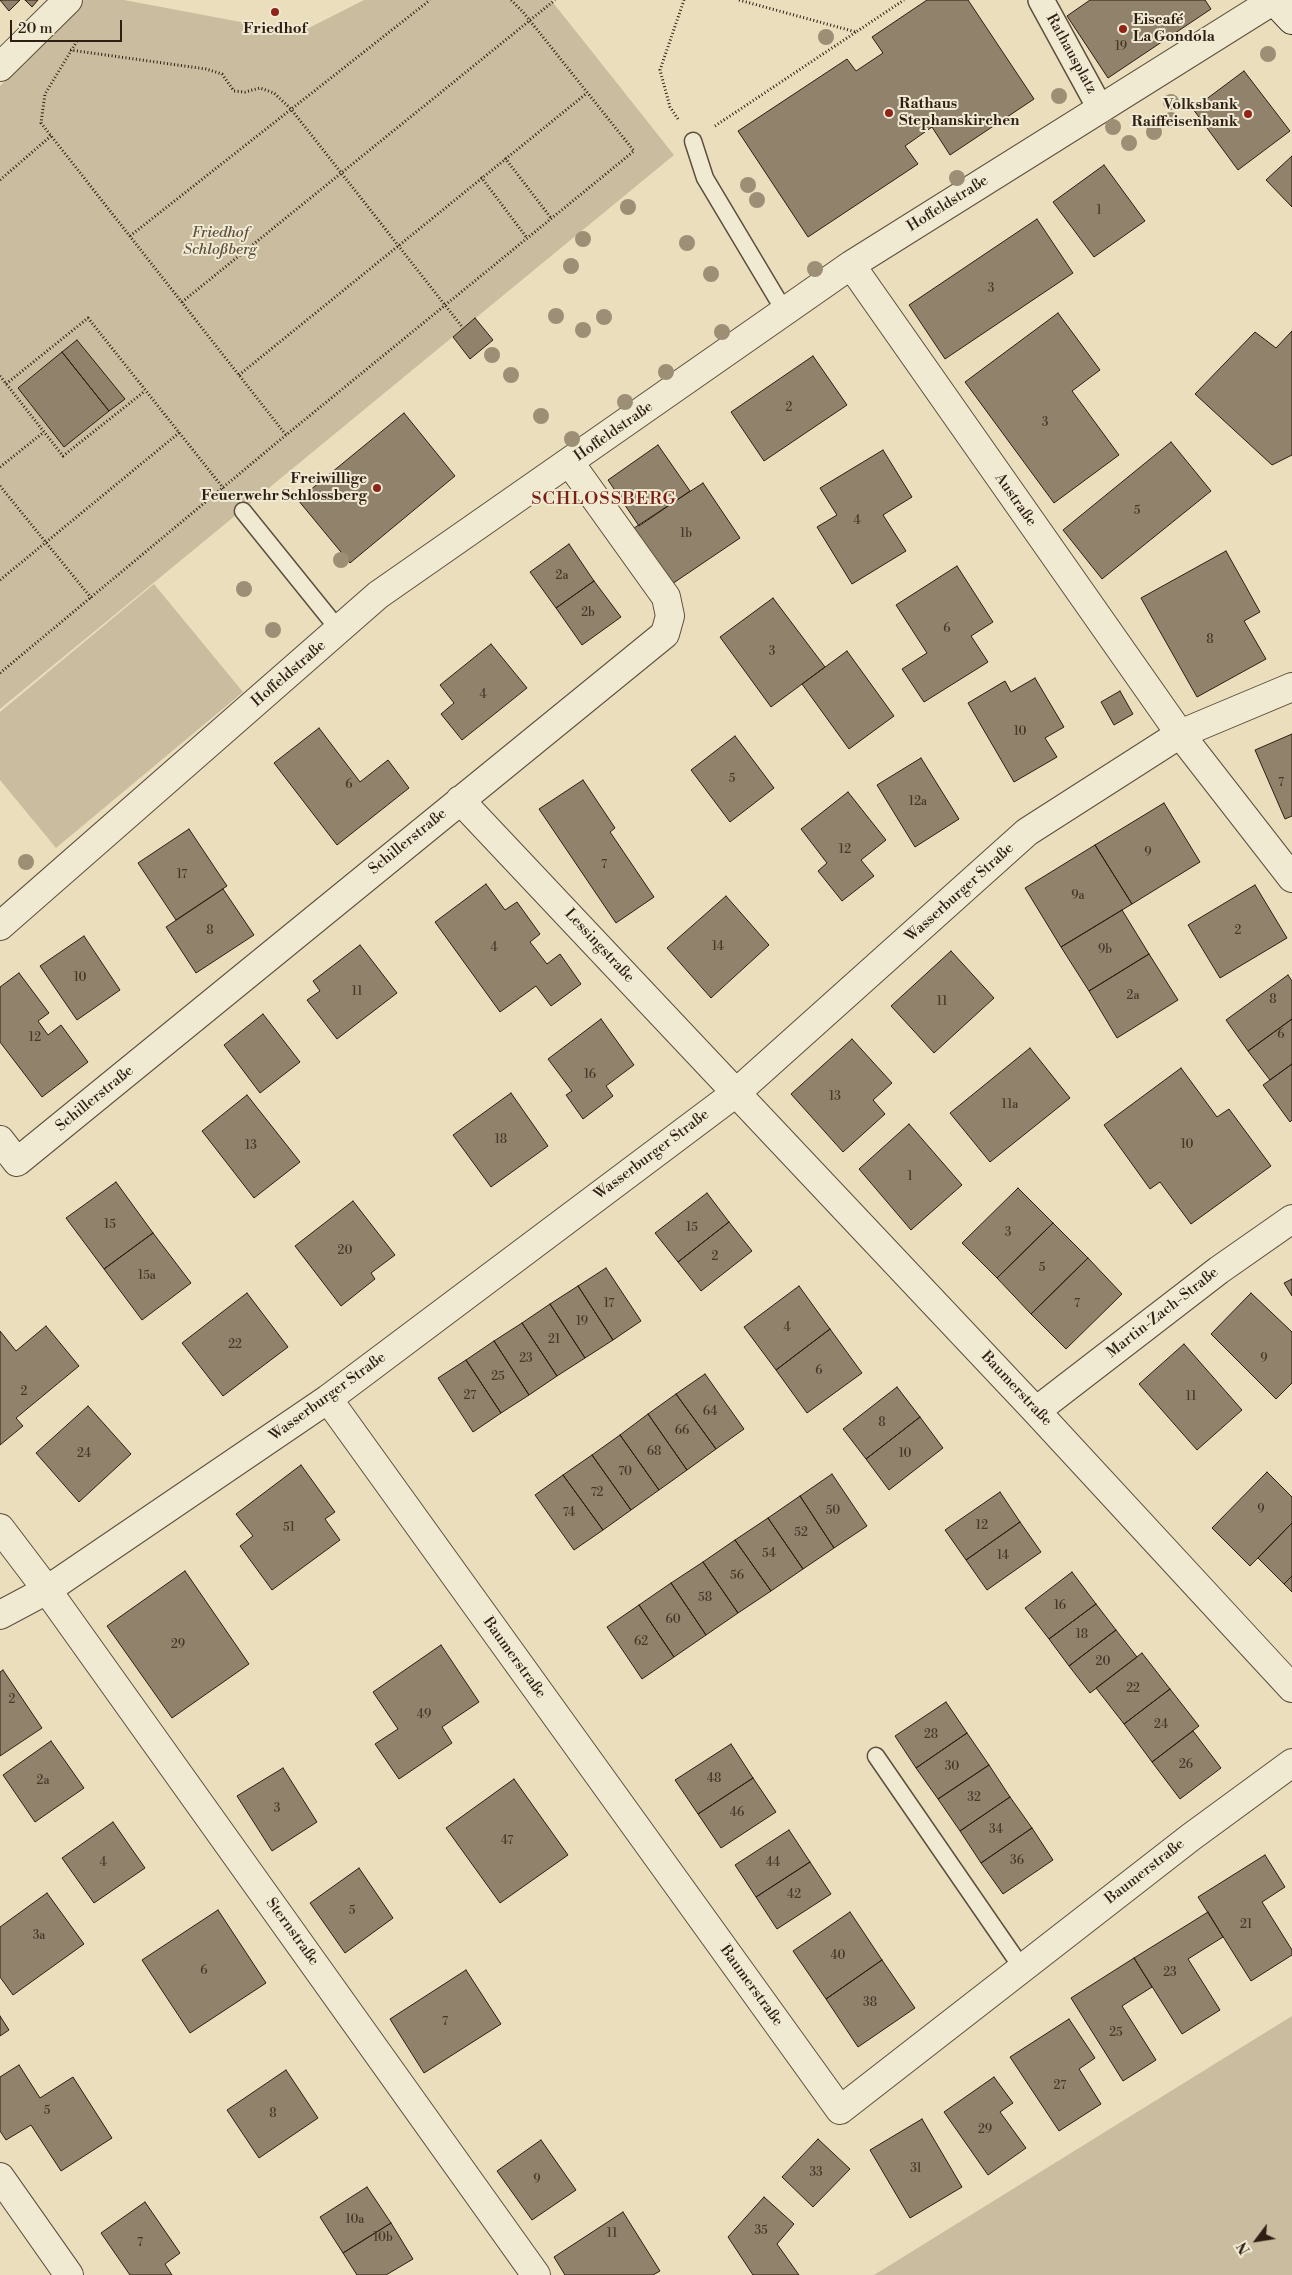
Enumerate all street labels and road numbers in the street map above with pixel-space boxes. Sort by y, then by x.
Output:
street label: Rathausplatz [1042,11,1100,97]
street label: Hoffeldstraße [904,172,992,236]
street label: Hoffeldstraße [571,398,657,466]
street label: Austraße [990,470,1040,530]
street label: Hoffeldstraße [248,637,330,711]
street label: Schillerstraße [365,805,451,879]
street label: Wasserburger Straße [902,840,1018,946]
street label: Lessingstraße [560,905,638,987]
street label: Schillerstraße [52,1062,138,1136]
street label: Wasserburger Straße [591,1106,713,1204]
street label: Martin-Zach-Straße [1104,1264,1222,1362]
street label: Baumerstraße [977,1348,1055,1430]
street label: Wasserburger Straße [266,1349,390,1445]
street label: Baumerstraße [479,1614,549,1702]
street label: Baumerstraße [1102,1835,1188,1909]
street label: Sternstraße [261,1895,323,1969]
street label: Baumerstraße [716,1942,786,2030]

